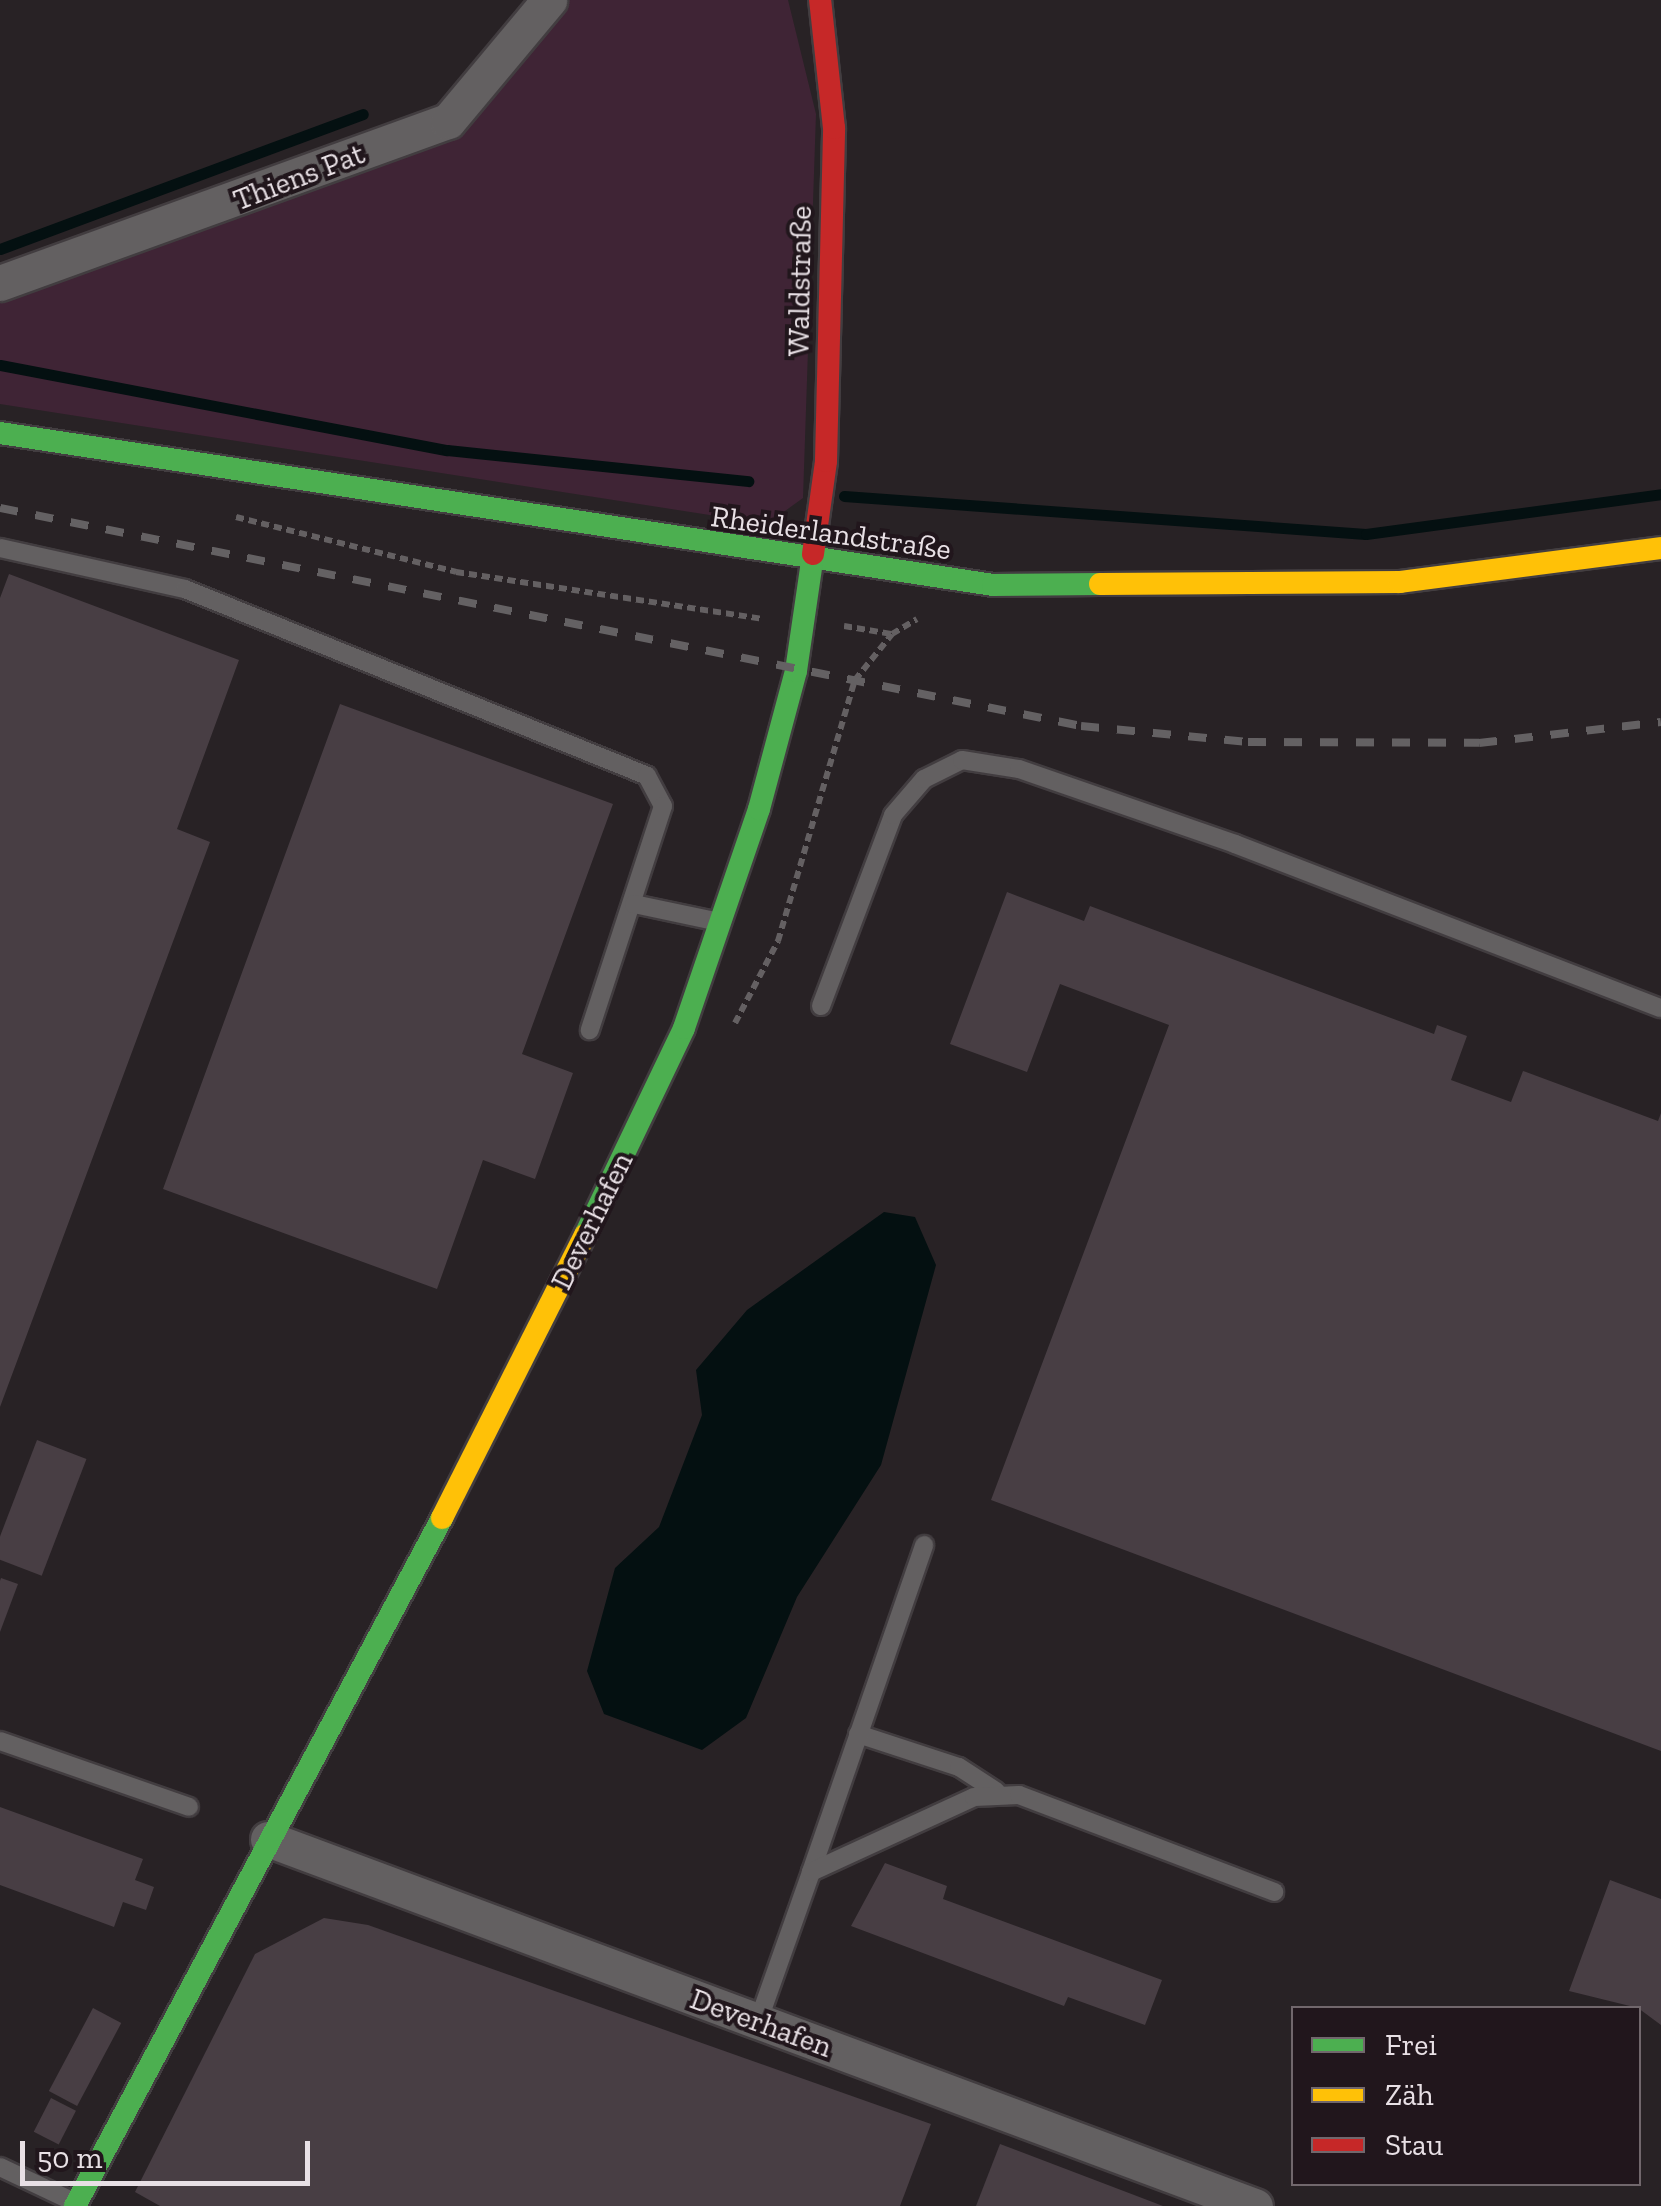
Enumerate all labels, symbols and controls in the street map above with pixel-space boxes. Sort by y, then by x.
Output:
street label: Thiens Pat [228,136,370,218]
street label: Waldstraße [781,205,819,357]
street label: Rheiderlandstraße [709,498,953,568]
street label: Deverhafen [543,1147,641,1295]
street label: Deverhafen [685,1981,837,2065]
legend [1291,2006,1641,2186]
text: Frei [1385,2027,1437,2063]
text: Zäh [1385,2077,1434,2113]
scale bar [25,2121,315,2183]
text: Stau [1385,2127,1443,2163]
text: 50 m [37,2140,102,2176]

